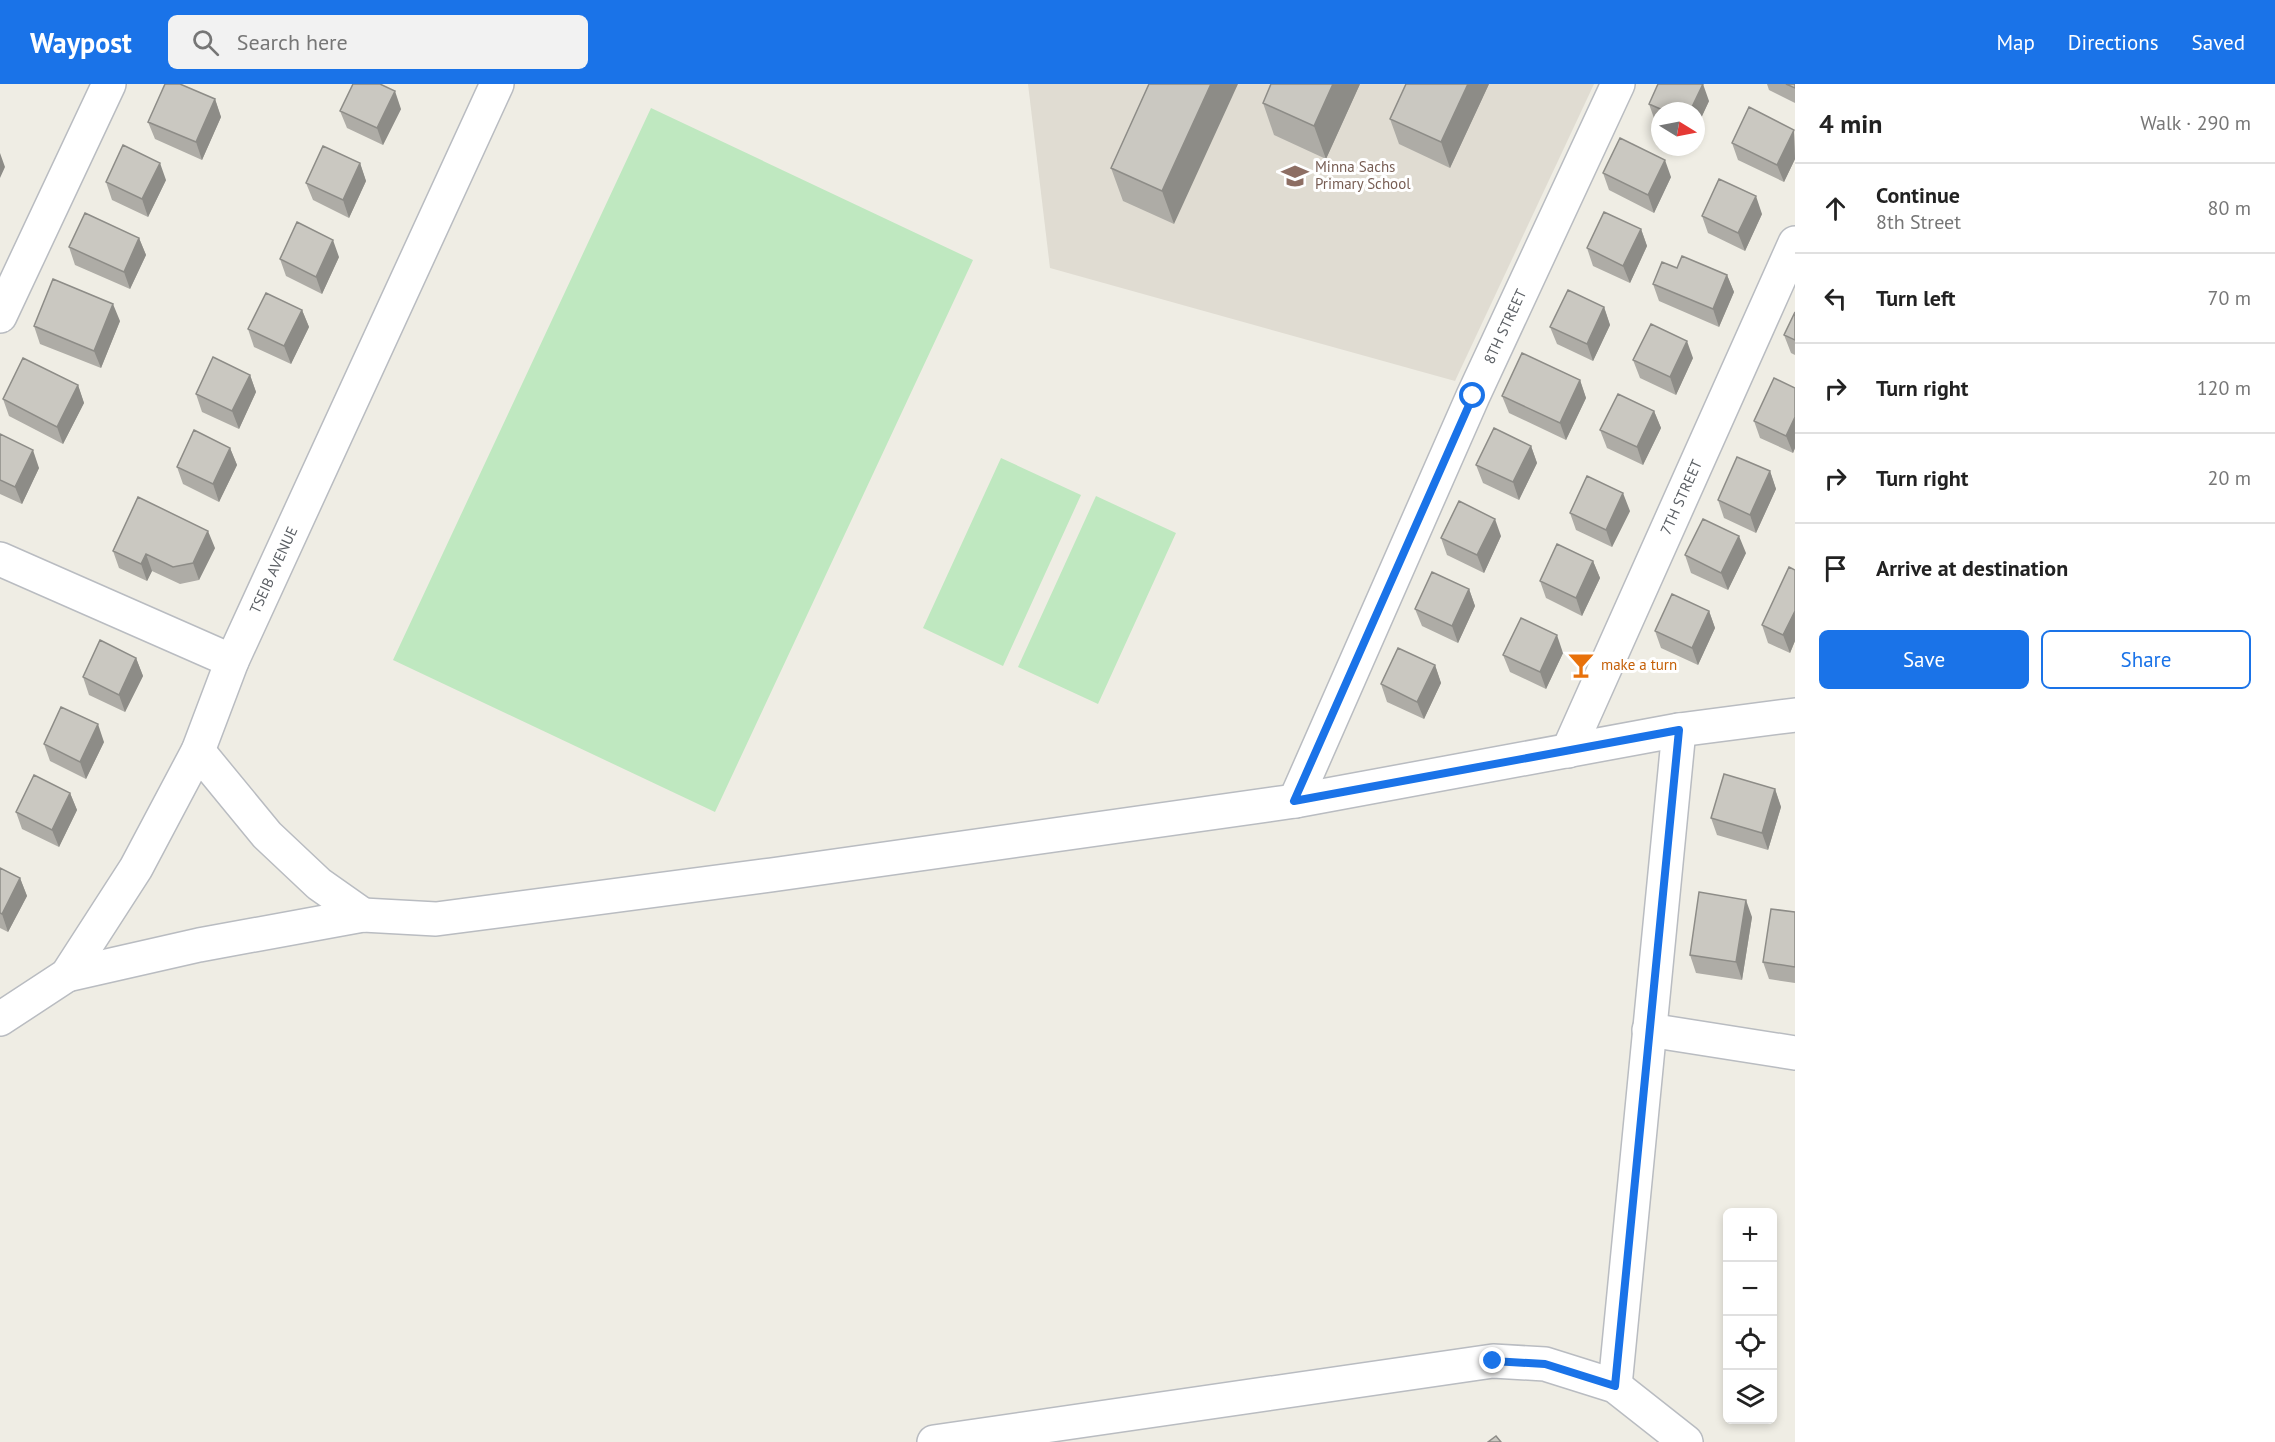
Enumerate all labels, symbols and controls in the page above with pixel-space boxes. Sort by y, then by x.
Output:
search box [168,15,588,69]
text: Waypost [30,24,132,61]
icon: search [189,26,222,59]
text: Search here [237,28,348,56]
text: Map [1996,29,2035,56]
text: Directions [2068,29,2159,56]
text: Saved [2192,29,2245,56]
north arrow [1651,102,1705,156]
text: 4 min [1819,107,1882,140]
text: Walk · 290 m [2140,110,2251,136]
place label: Minna Sachs Primary School [1315,157,1411,193]
school or university icon: Minna Sachs Primary School [1280,161,1310,191]
text: Continue [1876,181,1960,209]
icon: ahead [1819,192,1852,225]
text: 80 m [2208,195,2251,221]
text: 8th Street [1876,209,1961,235]
icon: left [1819,282,1852,315]
text: Turn left [1876,284,1956,312]
street label: 8TH STREET [1479,285,1531,367]
text: 70 m [2208,285,2251,311]
icon: right [1819,372,1852,405]
text: Turn right [1876,374,1968,402]
text: 120 m [2197,375,2251,401]
route start [1459,382,1485,408]
street label: 7TH STREET [1656,456,1706,538]
icon: right [1819,462,1852,495]
text: Turn right [1876,464,1968,492]
text: 20 m [2208,465,2251,491]
street label: TSEIB AVENUE [245,523,301,617]
icon: arrive [1819,552,1852,585]
text: Arrive at destination [1876,554,2068,582]
button: Save [1819,630,2029,689]
button: Share [2041,630,2251,689]
bar icon: make a turn [1566,650,1596,680]
place label: make a turn [1601,655,1677,674]
map controls [1723,1208,1777,1424]
button: + [1723,1208,1777,1262]
button: − [1723,1262,1777,1316]
button: locate [1723,1316,1777,1370]
route end [1479,1347,1505,1373]
button: layers [1723,1370,1777,1424]

